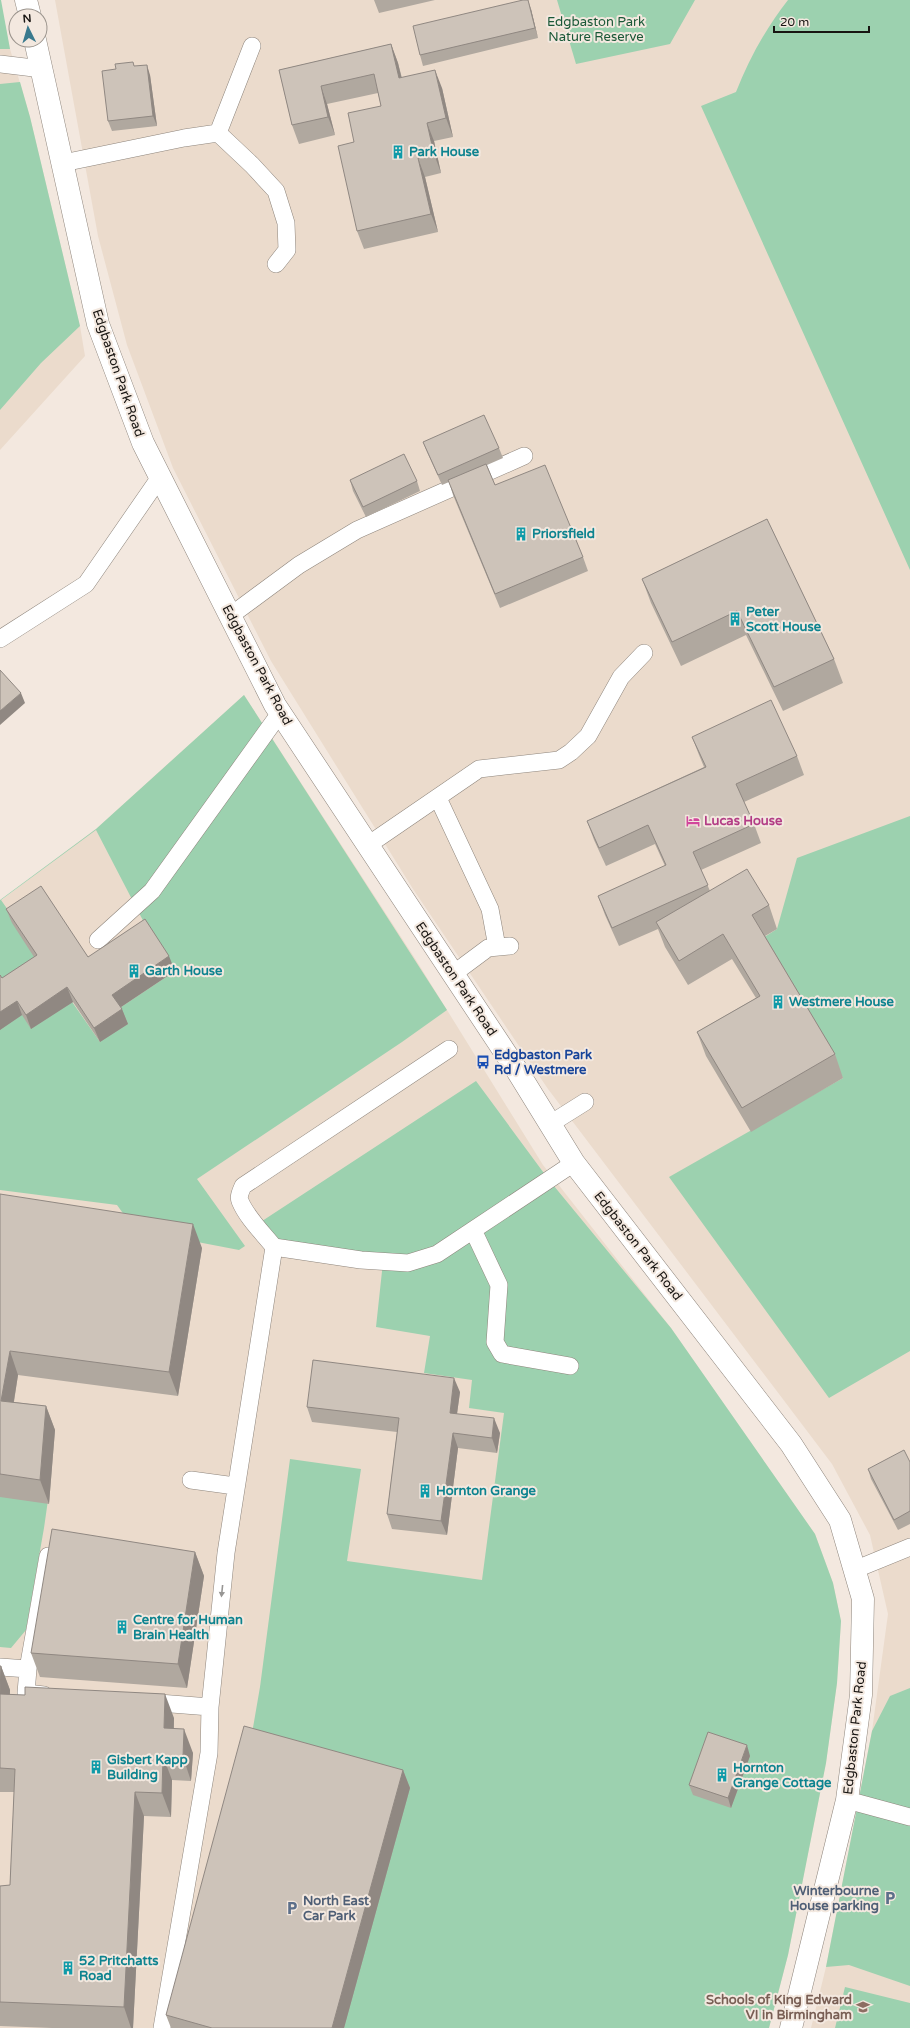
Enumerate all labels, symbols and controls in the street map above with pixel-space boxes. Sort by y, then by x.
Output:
north arrow [8,8,48,48]
scale bar [774,8,869,34]
text: N [22,12,32,25]
park label: Edgbaston Park Nature Reserve [547,14,645,45]
text: 20 m [780,15,809,29]
building icon: Park House [390,144,406,160]
place label: Park House [409,144,480,160]
street label: Edgbaston Park Road [89,307,147,439]
building icon: Priorsfield [513,526,529,542]
place label: Priorsfield [532,526,595,542]
street label: Edgbaston Park Road [218,602,296,728]
place label: Peter Scott House [746,604,822,635]
building icon: Peter Scott House [727,611,743,627]
hotel icon: Lucas House [685,813,701,829]
place label: Lucas House [704,813,783,829]
street label: Edgbaston Park Road [412,919,500,1039]
building icon: Garth House [126,963,142,979]
place label: Garth House [145,963,223,979]
building icon: Westmere House [770,994,786,1010]
place label: Westmere House [789,994,895,1010]
place label: Edgbaston Park Rd / Westmere [494,1047,592,1078]
bus stop icon: Edgbaston Park Rd / Westmere [475,1054,491,1070]
street label: Edgbaston Park Road [590,1188,686,1304]
building icon: Hornton Grange [417,1483,433,1499]
place label: Hornton Grange [436,1483,537,1499]
one-way arrow [218,1585,225,1598]
place label: Centre for Human Brain Health [133,1612,243,1643]
building icon: Centre for Human Brain Health [114,1619,130,1635]
street label: Edgbaston Park Road [840,1660,870,1796]
place label: Gisbert Kapp Building [107,1752,188,1783]
building icon: Gisbert Kapp Building [88,1759,104,1775]
place label: Hornton Grange Cottage [733,1760,832,1791]
building icon: Hornton Grange Cottage [714,1767,730,1783]
place label: Winterbourne House parking [790,1883,880,1914]
parking icon: Winterbourne House parking [882,1890,898,1906]
place label: North East Car Park [303,1893,369,1924]
parking icon: North East Car Park [284,1900,300,1916]
place label: 52 Pritchatts Road [79,1953,159,1984]
building icon: 52 Pritchatts Road [60,1960,76,1976]
place label: Schools of King Edward VI in Birmingham [706,1992,852,2023]
school or university icon: Schools of King Edward VI in Birmingham [855,1999,871,2015]

